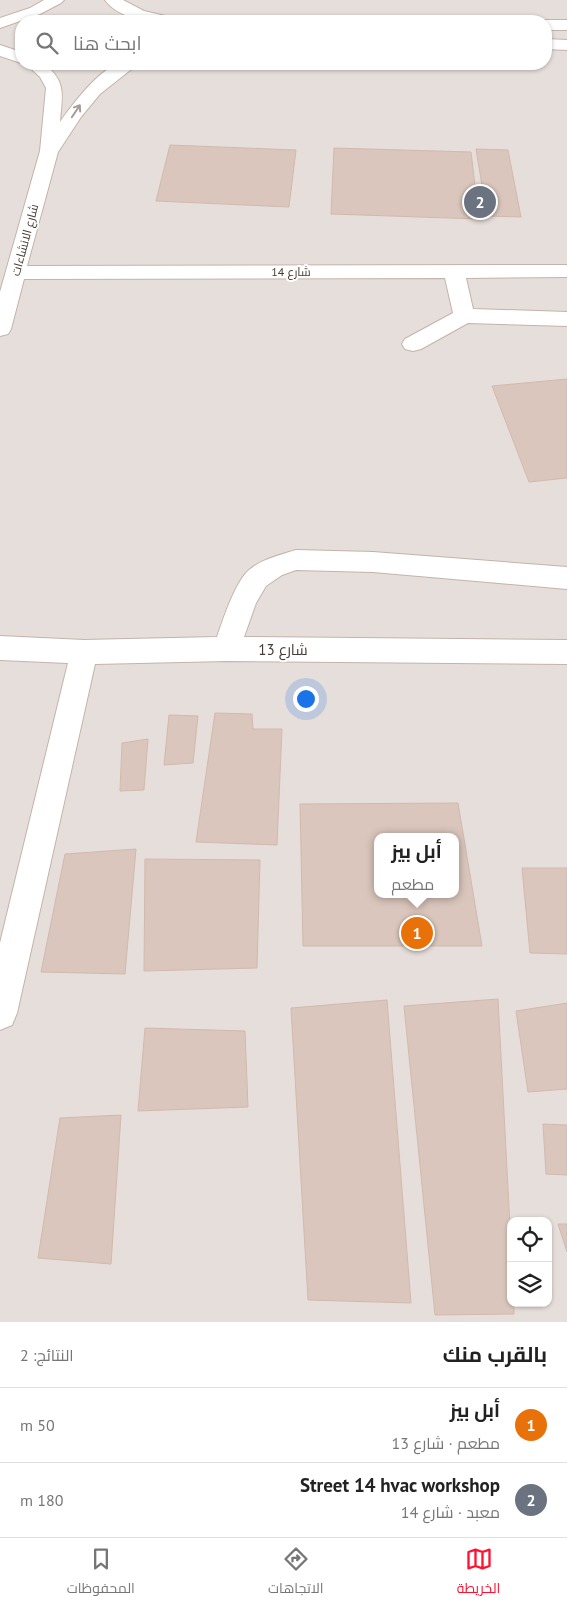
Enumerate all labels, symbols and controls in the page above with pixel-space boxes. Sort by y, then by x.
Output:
search box [15,15,552,70]
icon: search [33,29,61,57]
text: ابحث هنا [73,31,142,55]
one-way arrow [71,104,81,118]
pin: 2 [464,183,496,221]
street label: شارع الانشاءات [8,202,42,278]
street label: شارع 14 [271,264,311,280]
street label: شارع 13 [258,640,308,661]
your location [293,686,319,712]
popup [374,833,459,898]
text: أبل بيز [391,839,442,863]
text: مطعم [391,874,434,894]
pin: 1 [401,914,433,952]
map controls [507,1217,552,1307]
button: locate [507,1217,552,1262]
button: layers [507,1262,552,1307]
text: بالقرب منك [443,1341,547,1368]
text: النتائج: 2 [20,1345,74,1365]
text: أبل بيز [450,1398,500,1422]
text: 50 m [20,1415,55,1435]
text: 1 [526,1415,536,1435]
text: مطعم · شارع 13 [391,1433,500,1453]
text: Street 14 hvac workshop [300,1473,500,1497]
text: 180 m [20,1490,63,1510]
text: 2 [526,1490,536,1510]
text: معبد · شارع 14 [401,1502,500,1522]
tab: المحفوظات [67,1545,135,1601]
tab: الاتجاهات [268,1545,323,1601]
tab: الخريطة [457,1545,500,1601]

